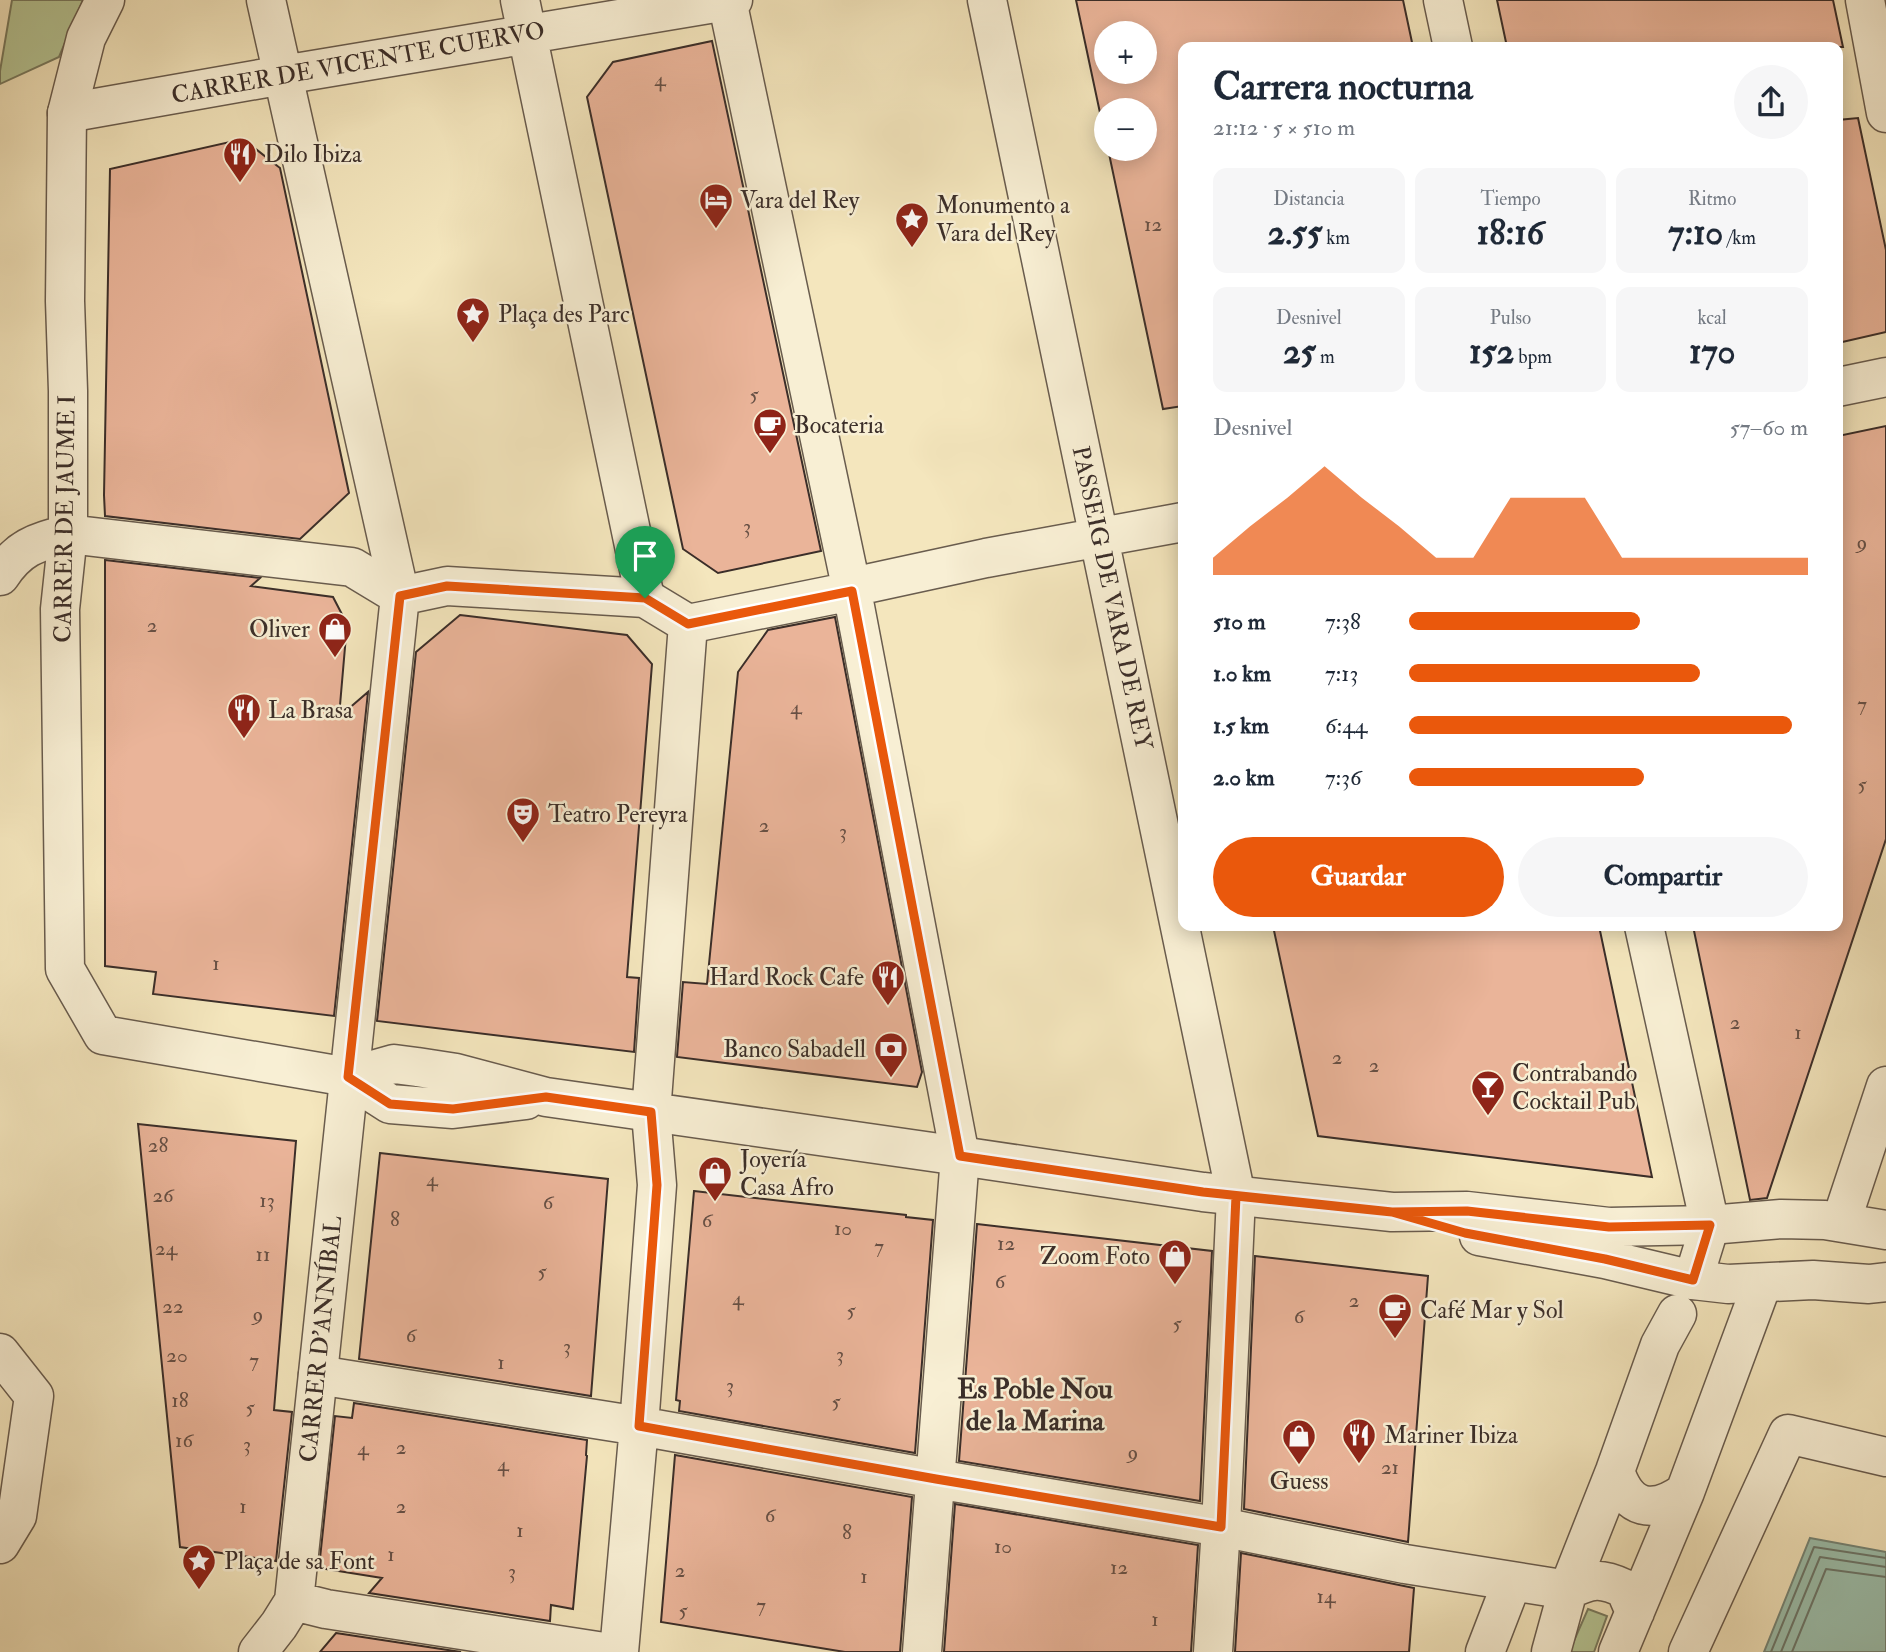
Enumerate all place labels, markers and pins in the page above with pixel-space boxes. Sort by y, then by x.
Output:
restaurant icon: Dilo Ibiza [221,135,259,184]
place label: Dilo Ibiza [264,139,363,170]
hotel icon: Vara del Rey [697,181,735,230]
place label: Vara del Rey [740,185,860,216]
place label: Monumento a Vara del Rey [936,190,1071,249]
place icon: Monumento a Vara del Rey [893,200,931,249]
place icon: Plaça des Parc [454,295,492,344]
place label: Plaça des Parc [498,299,630,330]
cafe icon: Bocateria [751,406,789,455]
place label: Bocateria [794,410,885,441]
pin [615,526,675,598]
shop icon: Oliver [316,610,354,659]
place label: Oliver [249,614,310,645]
restaurant icon: La Brasa [225,691,263,740]
place label: La Brasa [268,695,354,726]
theatre icon: Teatro Pereyra [504,795,542,844]
place label: Teatro Pereyra [548,799,689,830]
restaurant icon: Hard Rock Cafe [869,958,907,1007]
place label: Hard Rock Cafe [709,962,864,993]
bank icon: Banco Sabadell [872,1030,910,1079]
place label: Banco Sabadell [723,1034,866,1065]
place label: Contrabando Cocktail Pub [1512,1058,1637,1117]
bar icon: Contrabando Cocktail Pub [1469,1068,1507,1117]
place label: Joyería Casa Afro [739,1144,834,1203]
shop icon: Joyería Casa Afro [696,1154,734,1203]
shop icon: Zoom Foto [1156,1237,1194,1286]
place label: Zoom Foto [1040,1241,1150,1272]
cafe icon: Café Mar y Sol [1376,1291,1414,1340]
place label: Café Mar y Sol [1420,1295,1564,1326]
restaurant icon: Mariner Ibiza [1340,1416,1378,1465]
shop icon: Guess [1280,1417,1318,1466]
place label: Mariner Ibiza [1384,1420,1519,1451]
place label: Guess [1269,1466,1329,1497]
place icon: Plaça de sa Font [180,1542,218,1591]
place label: Plaça de sa Font [224,1546,375,1577]

